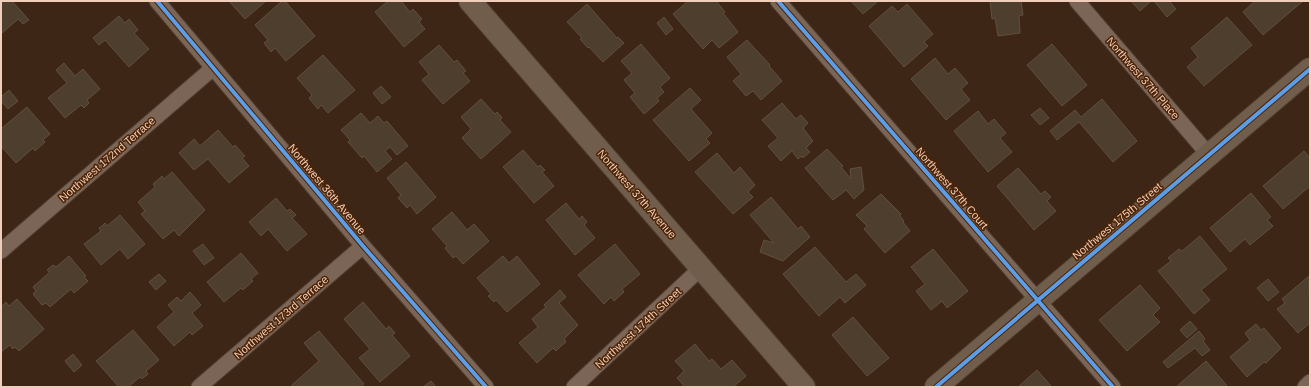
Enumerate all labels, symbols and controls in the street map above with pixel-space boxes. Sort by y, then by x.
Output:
street label: Northwest 37th Place [1104,35,1182,121]
street label: Northwest 172nd Terrace [57,114,157,204]
street label: Northwest 36th Avenue [286,142,368,236]
street label: Northwest 37th Court [913,145,991,231]
street label: Northwest 37th Avenue [595,147,679,241]
street label: Northwest 175th Street [1070,180,1164,262]
street label: Northwest 173rd Terrace [232,273,330,361]
street label: Northwest 174th Street [593,285,683,371]

